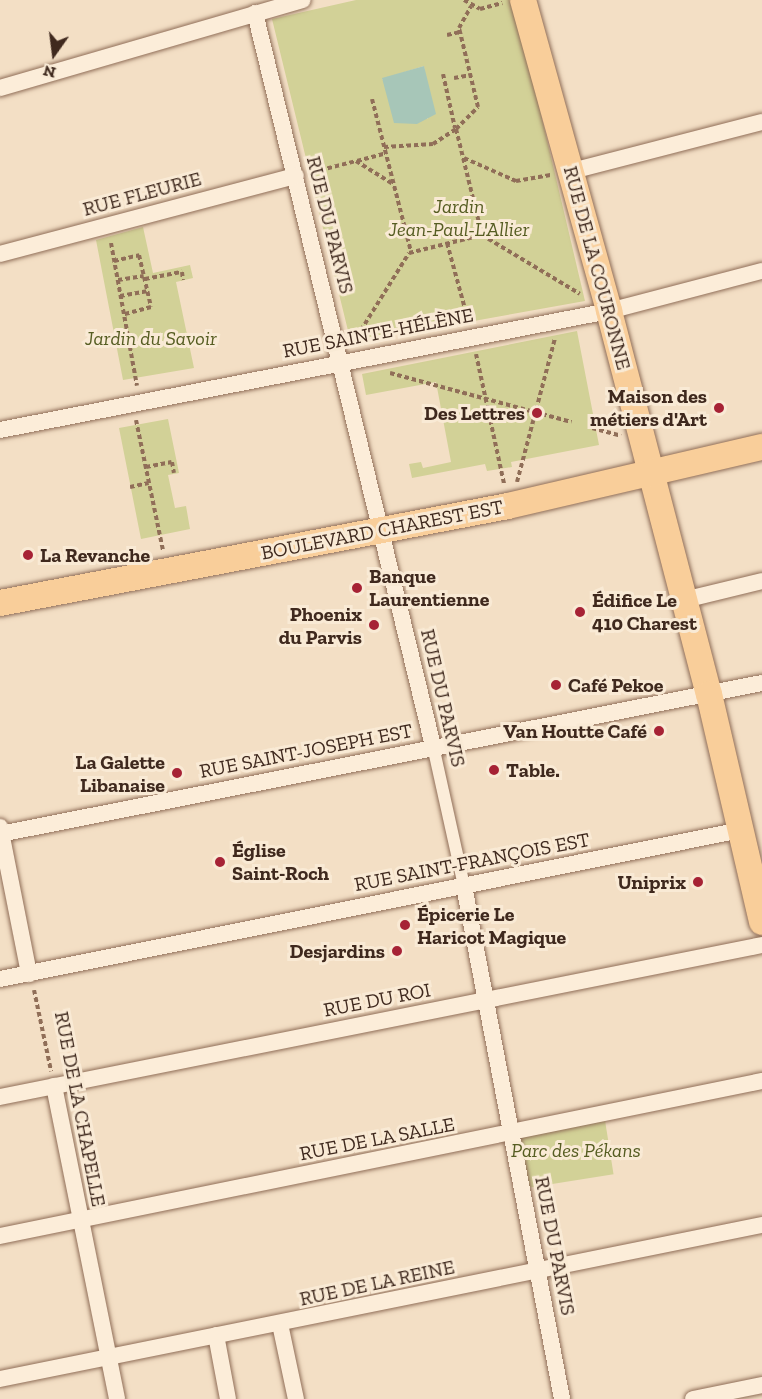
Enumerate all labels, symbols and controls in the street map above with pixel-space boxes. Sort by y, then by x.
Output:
north arrow [24,24,84,84]
text: N [41,61,58,83]
street label: RUE DU PARVIS [301,154,359,296]
street label: RUE DE LA COURONNE [558,163,636,373]
street label: RUE FLEURIE [80,167,204,221]
park label: Jardin Jean-Paul-L'Allier [389,195,529,242]
street label: RUE SAINTE-HÉLÈNE [281,303,475,363]
park label: Jardin du Savoir [85,326,217,350]
place label: Maison des métiers d'Art [590,384,707,431]
place label: Des Lettres [424,401,525,425]
marker: Maison des métiers d'Art [712,401,726,415]
marker: Des Lettres [530,406,544,420]
street label: BOULEVARD CHAREST EST [259,495,505,565]
place label: La Revanche [40,543,150,567]
marker: La Revanche [21,548,35,562]
place label: Banque Laurentienne [369,564,489,611]
marker: Banque Laurentienne [350,581,364,595]
place label: Édifice Le 410 Charest [592,588,697,635]
place label: Phoenix du Parvis [279,602,362,649]
marker: Édifice Le 410 Charest [573,605,587,619]
marker: Phoenix du Parvis [367,618,381,632]
street label: RUE DU PARVIS [415,627,471,769]
place label: Café Pekoe [568,673,663,697]
marker: Café Pekoe [549,678,563,692]
street label: RUE SAINT-JOSEPH EST [197,719,415,783]
place label: Van Houtte Café [503,719,647,743]
marker: Van Houtte Café [652,724,666,738]
place label: La Galette Libanaise [75,750,165,797]
place label: Table. [506,758,560,782]
marker: Table. [487,763,501,777]
marker: La Galette Libanaise [170,766,184,780]
street label: RUE SAINT-FRANÇOIS EST [352,827,592,897]
place label: Église Saint-Roch [232,838,329,885]
marker: Église Saint-Roch [213,855,227,869]
place label: Uniprix [617,870,686,894]
marker: Uniprix [691,875,705,889]
place label: Épicerie Le Haricot Magique [417,902,566,949]
marker: Épicerie Le Haricot Magique [398,918,412,932]
place label: Desjardins [290,939,385,963]
marker: Desjardins [390,944,404,958]
street label: RUE DU ROI [321,978,433,1022]
street label: RUE DE LA CHAPELLE [49,1009,111,1209]
street label: RUE DE LA SALLE [297,1112,457,1166]
park label: Parc des Pékans [511,1138,641,1162]
street label: RUE DU PARVIS [530,1175,580,1317]
street label: RUE DE LA REINE [297,1255,457,1311]

